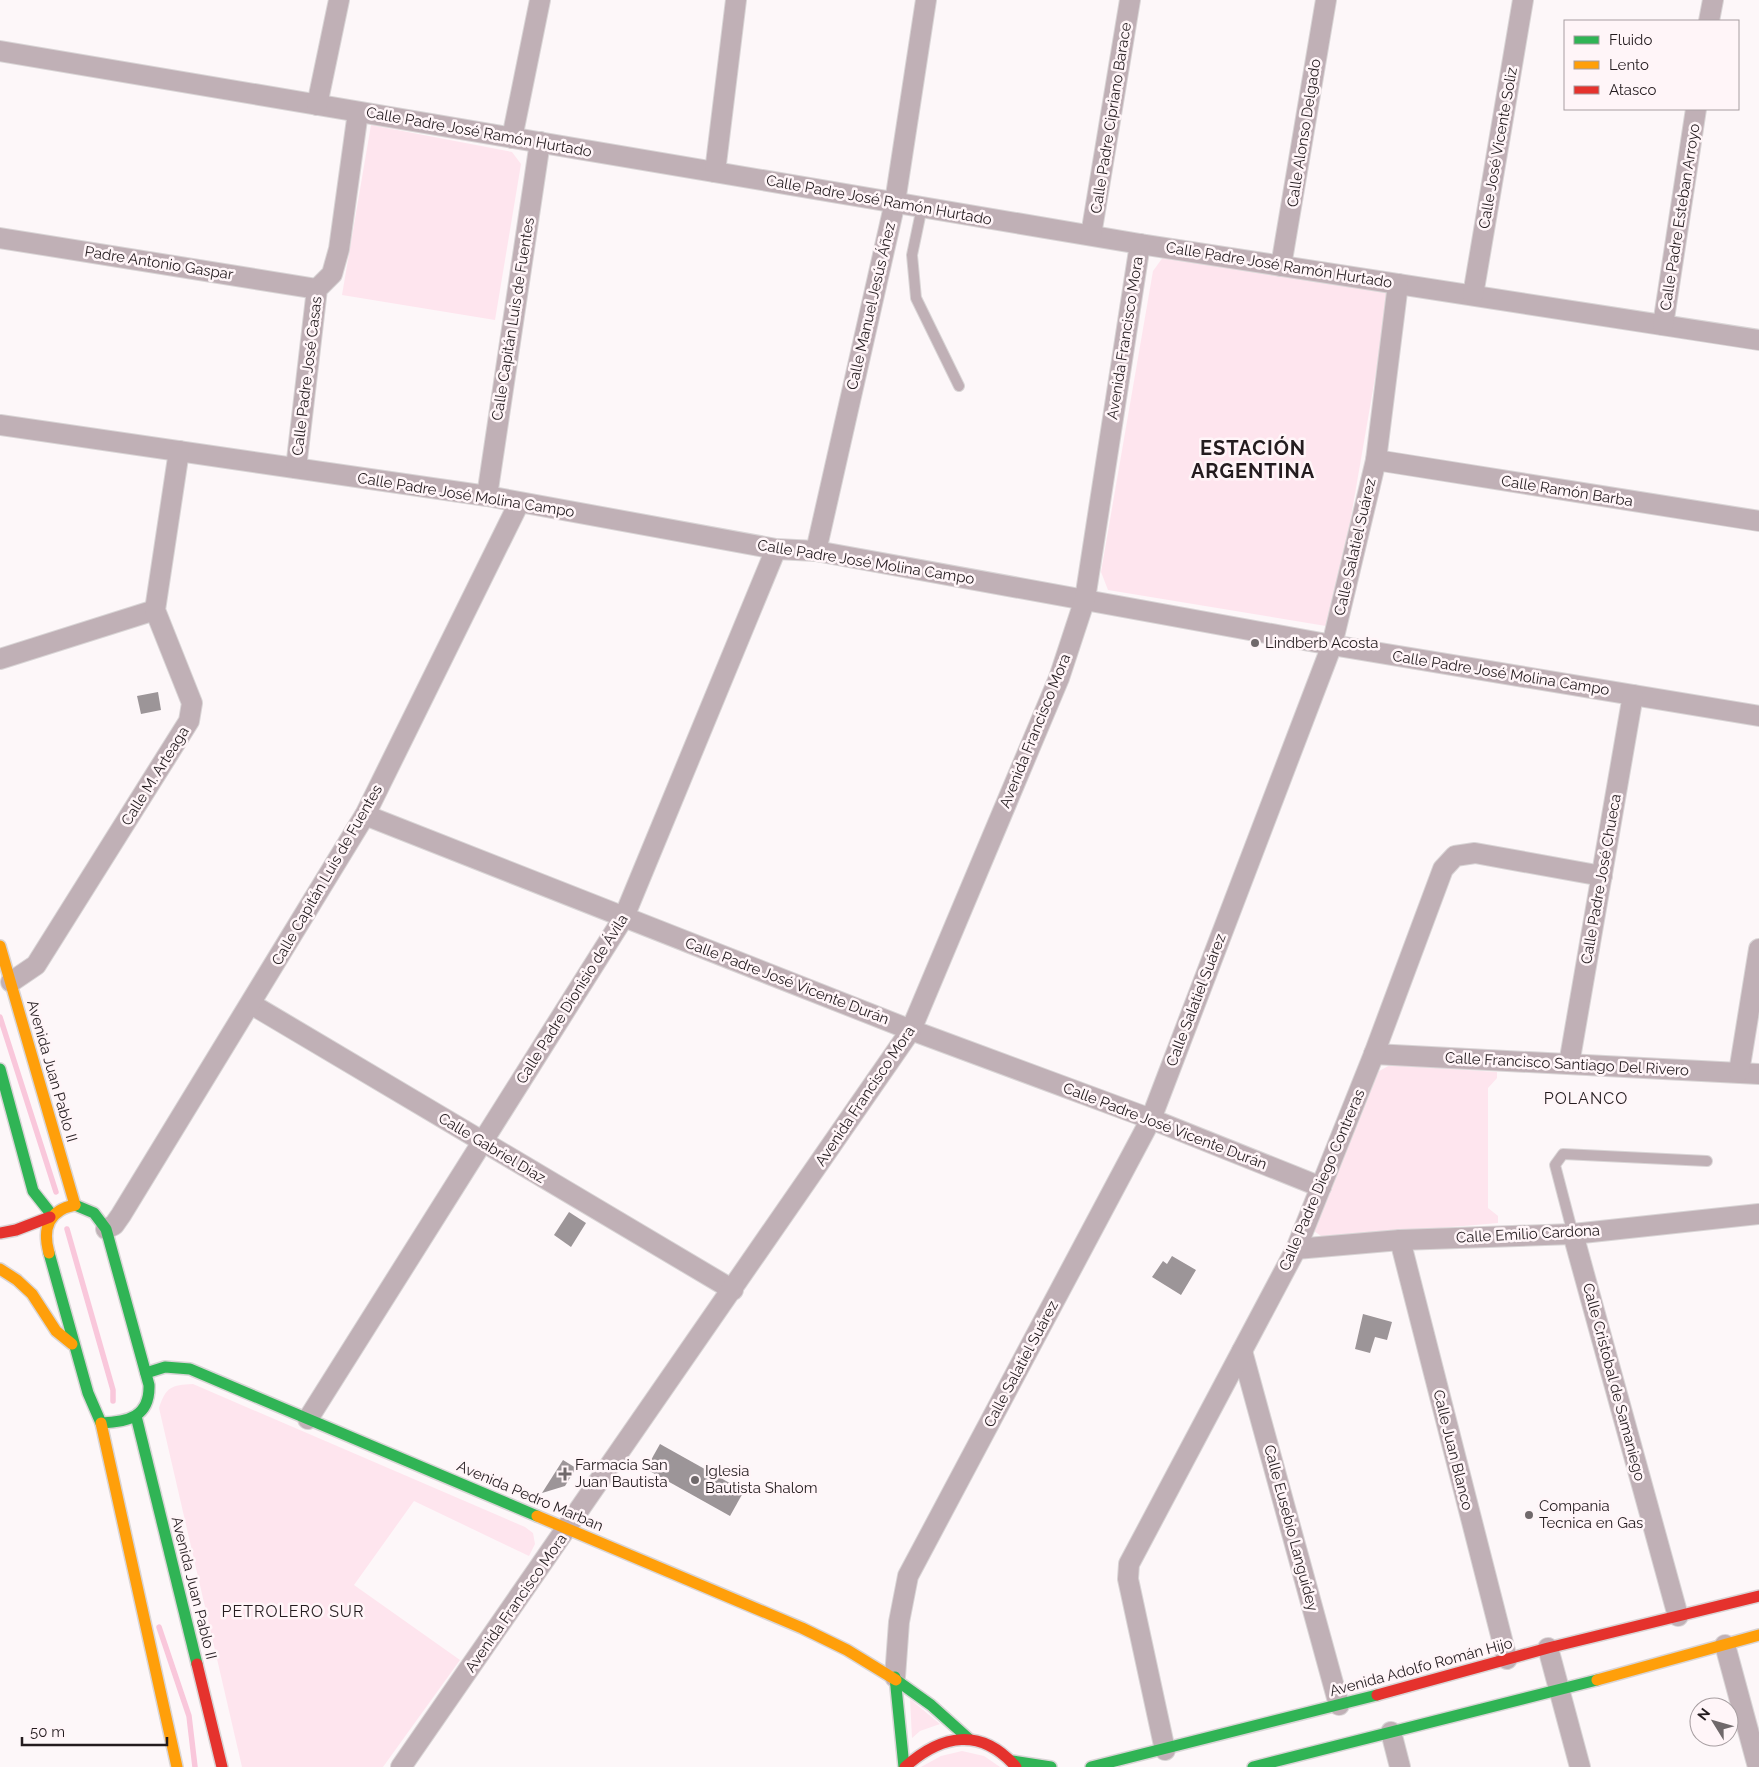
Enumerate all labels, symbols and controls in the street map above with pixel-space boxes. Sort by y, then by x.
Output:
legend [1564,20,1739,110]
street label: Calle Padre Cipriano Barace [1087,21,1135,215]
text: Fluido [1609,31,1652,49]
text: Lento [1609,56,1649,74]
street label: Calle Alonso Delgado [1283,57,1325,208]
street label: Calle José Vicente Soliz [1475,66,1521,230]
text: Atasco [1609,81,1656,99]
street label: Calle Padre José Ramón Hurtado [365,103,593,161]
street label: Calle Padre Esteban Arroyo [1656,122,1704,312]
street label: Calle Padre José Ramón Hurtado [765,171,993,229]
street label: Calle Capitán Luis de Fuentes [488,216,538,422]
street label: Calle Manuel Jesús Áñez [843,220,899,392]
street label: Calle Padre José Ramón Hurtado [1165,238,1394,292]
street label: Padre Antonio Gaspar [83,242,235,284]
street label: Avenida Francisco Mora [1103,255,1147,421]
street label: Calle Padre José Casas [288,295,326,457]
district label: ESTACIÓN ARGENTINA [1191,436,1315,483]
street label: Calle Padre José Molina Campo [356,469,576,521]
street label: Calle Ramón Barba [1500,472,1634,510]
street label: Calle Salatiel Suárez [1330,476,1380,618]
street label: Calle Padre José Molina Campo [756,536,976,588]
place label: Lindberb Acosta [1265,634,1378,652]
marker: Lindberb Acosta [1249,637,1261,649]
street label: Calle Padre José Molina Campo [1391,647,1611,699]
street label: Avenida Francisco Mora [996,651,1074,811]
street label: Calle M. Arteaga [117,723,193,829]
street label: Calle Capitán Luis de Fuentes [268,781,386,969]
street label: Calle Padre José Chueca [1577,793,1625,965]
street label: Calle Padre Dionisio de Ávila [512,911,632,1087]
street label: Calle Salatiel Suárez [1162,931,1230,1069]
street label: Calle Padre José Vicente Durán [682,934,892,1028]
street label: Avenida Juan Pablo II [23,998,81,1144]
street label: Avenida Francisco Mora [811,1023,919,1169]
street label: Calle Francisco Santiago Del Rivero [1445,1049,1689,1079]
street label: Calle Padre José Vicente Durán [1060,1079,1270,1173]
street label: Calle Padre Diego Contreras [1275,1086,1369,1274]
district label: POLANCO [1544,1089,1628,1108]
street label: Calle Gabriel Diaz [435,1109,549,1187]
street label: Calle Emilio Cardona [1456,1221,1600,1247]
street label: Calle Cristobal de Samaniego [1579,1281,1649,1483]
street label: Calle Salatiel Suárez [980,1298,1062,1430]
street label: Calle Juan Blanco [1429,1388,1477,1512]
street label: Calle Eusebio Languidey [1260,1443,1322,1613]
place label: Farmacia San Juan Bautista [575,1456,668,1491]
street label: Avenida Pedro Marban [454,1457,606,1535]
place label: Iglesia Bautista Shalom [705,1462,817,1497]
marker: Farmacia San Juan Bautista [559,1468,571,1480]
marker: Iglesia Bautista Shalom [689,1474,701,1486]
place label: Compania Tecnica en Gas [1539,1497,1643,1532]
marker: Compania Tecnica en Gas [1523,1509,1535,1521]
street label: Avenida Juan Pablo II [168,1515,220,1661]
street label: Avenida Francisco Mora [461,1530,571,1676]
district label: PETROLERO SUR [222,1602,364,1621]
street label: Avenida Adolfo Román Hijo [1328,1634,1514,1700]
north arrow [1689,1697,1739,1747]
text: N [1694,1705,1713,1723]
scale bar [22,1714,168,1746]
text: 50 m [30,1723,65,1741]

